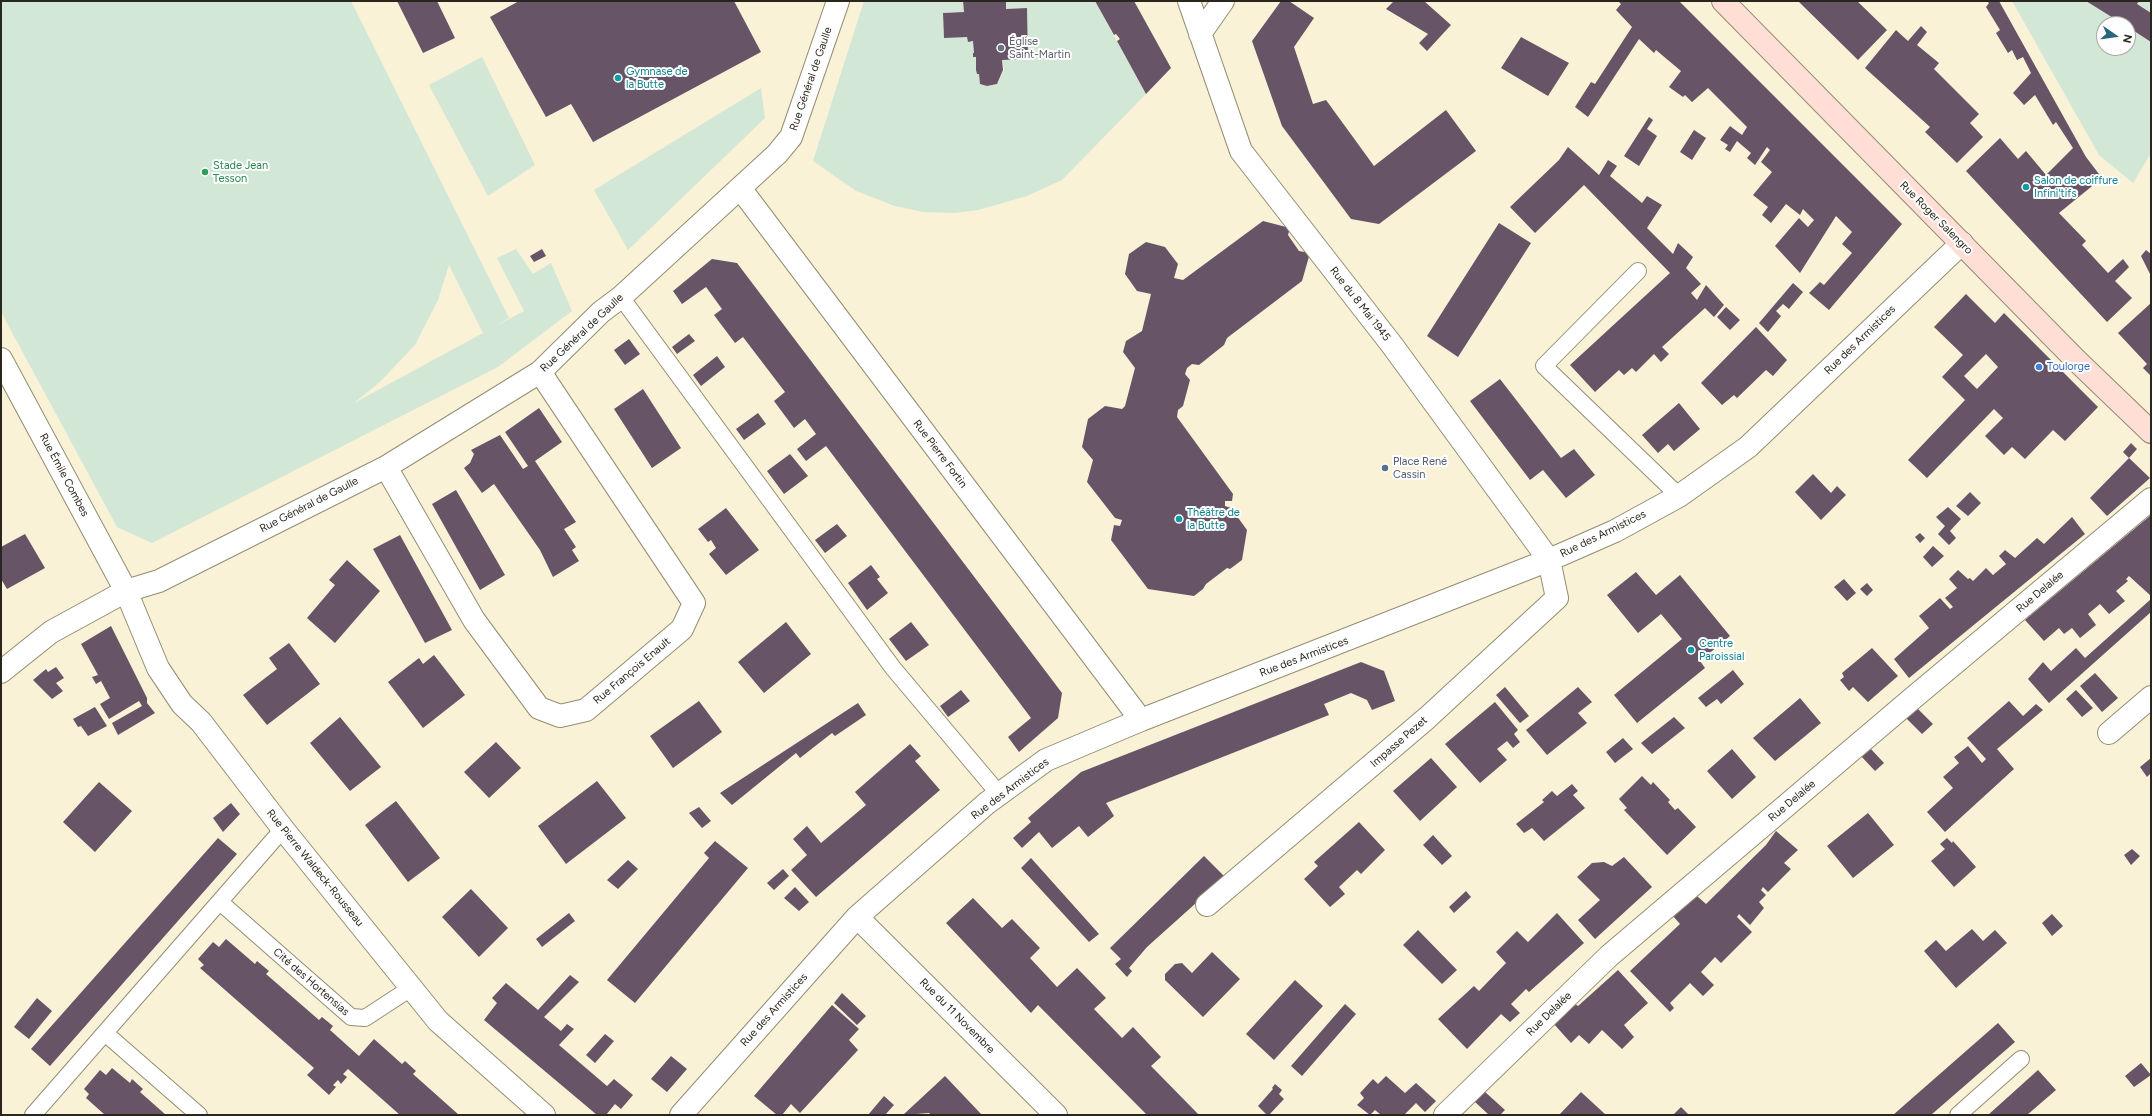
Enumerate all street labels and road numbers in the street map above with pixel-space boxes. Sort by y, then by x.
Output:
street label: Rue Général de Gaulle [787,25,835,133]
street label: Rue Roger Salengro [1897,179,1975,257]
street label: Rue du 8 Mai 1945 [1327,264,1393,344]
street label: Rue Général de Gaulle [538,291,626,375]
street label: Rue des Armistices [1822,303,1898,377]
street label: Rue Pierre Fortin [910,417,970,491]
street label: Rue Émile Combes [36,431,92,519]
street label: Rue Général de Gaulle [258,474,360,536]
street label: Rue des Armistices [1558,507,1648,561]
street label: Rue Delalée [2014,568,2066,616]
street label: Rue des Armistices [1258,634,1350,680]
street label: Rue François Enault [591,635,673,707]
street label: Impasse Pezet [1368,714,1430,770]
street label: Rue des Armistices [968,755,1052,823]
street label: Rue Delalée [1766,777,1818,825]
street label: Rue Pierre Waldeck-Rousseau [264,807,366,929]
street label: Cité des Hortensias [270,945,352,1019]
street label: Rue des Armistices [738,971,810,1049]
street label: Rue du 11 Novembre [917,976,997,1056]
street label: Rue Delalée [1524,989,1574,1039]

